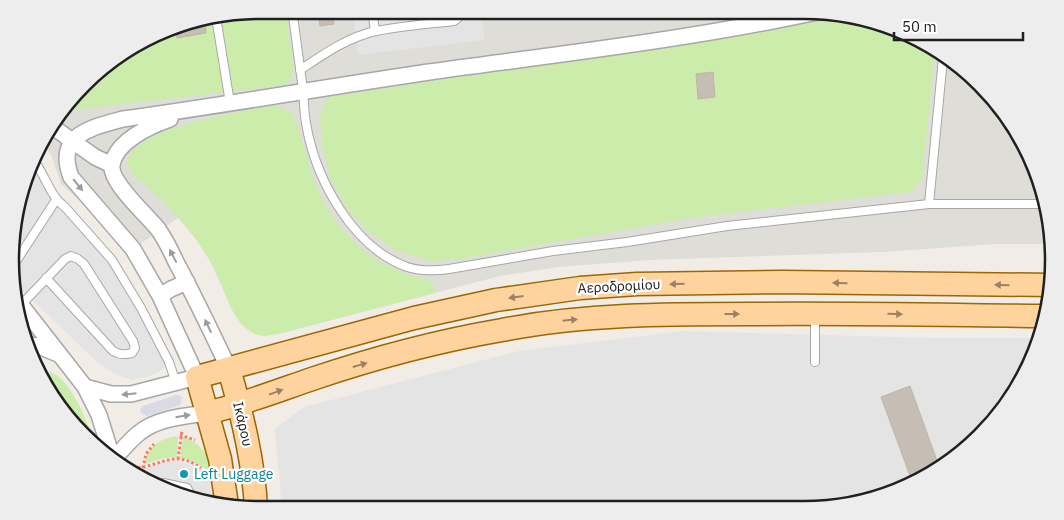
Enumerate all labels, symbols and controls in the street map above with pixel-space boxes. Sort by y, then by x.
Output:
scale bar [894,10,1023,42]
text: 50 m [902,17,937,36]
one-way arrow [73,179,84,192]
one-way arrow [169,249,177,264]
street label: Αεροδρομίου [577,275,661,297]
one-way arrow [832,279,848,287]
one-way arrow [669,280,685,288]
one-way arrow [994,280,1010,288]
one-way arrow [507,293,523,301]
one-way arrow [724,310,740,318]
one-way arrow [887,310,903,318]
one-way arrow [562,316,578,324]
one-way arrow [204,318,212,333]
one-way arrow [352,361,368,369]
one-way arrow [269,388,284,395]
one-way arrow [120,390,136,398]
street label: Ικάρου [229,400,257,448]
one-way arrow [176,412,192,420]
place label: Left Luggage [194,465,274,483]
marker: Left Luggage [178,468,190,480]

